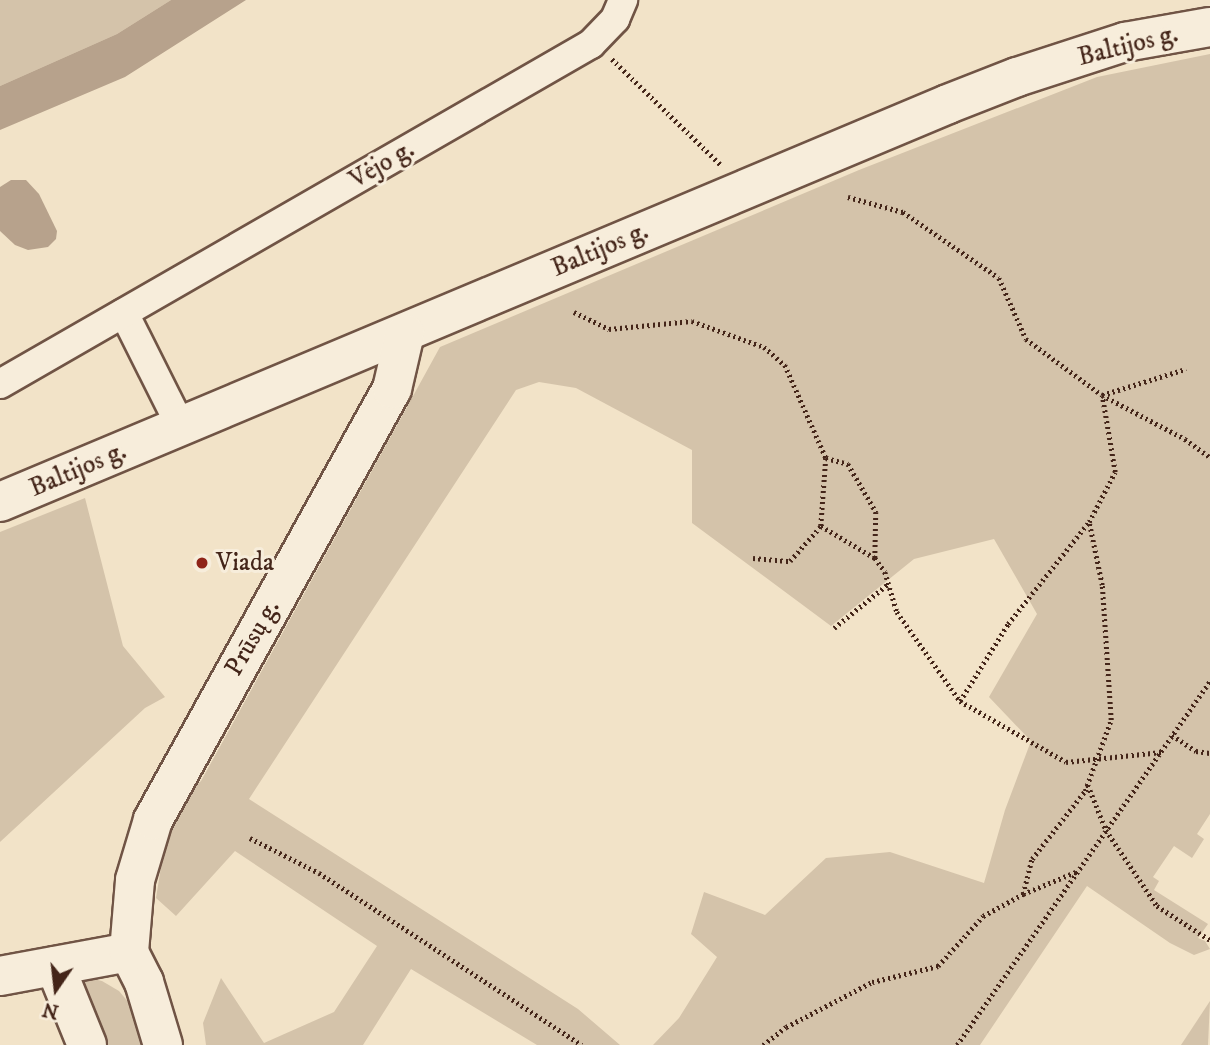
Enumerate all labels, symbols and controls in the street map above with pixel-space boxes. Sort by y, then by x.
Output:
street label: Baltijos g. [1075,18,1181,74]
street label: Vėjo g. [344,134,420,196]
street label: Baltijos g. [547,216,653,284]
street label: Baltijos g. [25,436,131,504]
place label: Viada [216,547,274,579]
marker: Viada [194,555,210,571]
street label: Prūsų g. [219,594,287,682]
north arrow [21,954,91,1024]
text: N [40,997,61,1023]

